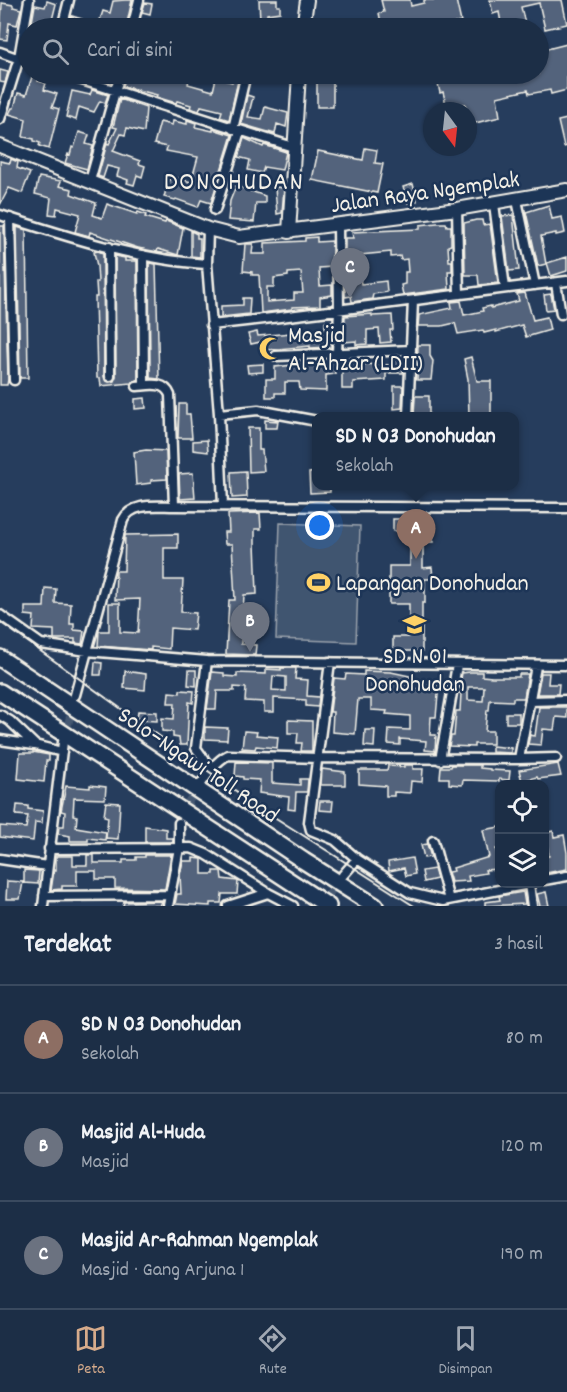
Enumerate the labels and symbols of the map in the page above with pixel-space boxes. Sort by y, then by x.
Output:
north arrow [423,102,477,156]
district label: DONOHUDAN [164,164,304,203]
street label: Jalan Raya Ngemplak [329,164,522,224]
pin: C [330,248,370,298]
place label: Masjid Al-Ahzar (LDII) [288,320,423,382]
mosque icon: Masjid Al-Ahzar (LDII) [257,335,283,361]
pin: A [396,510,436,559]
your location [305,511,334,540]
place label: Lapangan Donohudan [336,568,529,602]
sports icon: Lapangan Donohudan [305,569,331,595]
pin: B [230,602,270,652]
school or university icon: SD N 01 Donohudan [402,612,428,638]
place label: SD N 01 Donohudan [365,641,465,703]
street label: Solo–Ngawi Toll Road [110,700,285,833]

